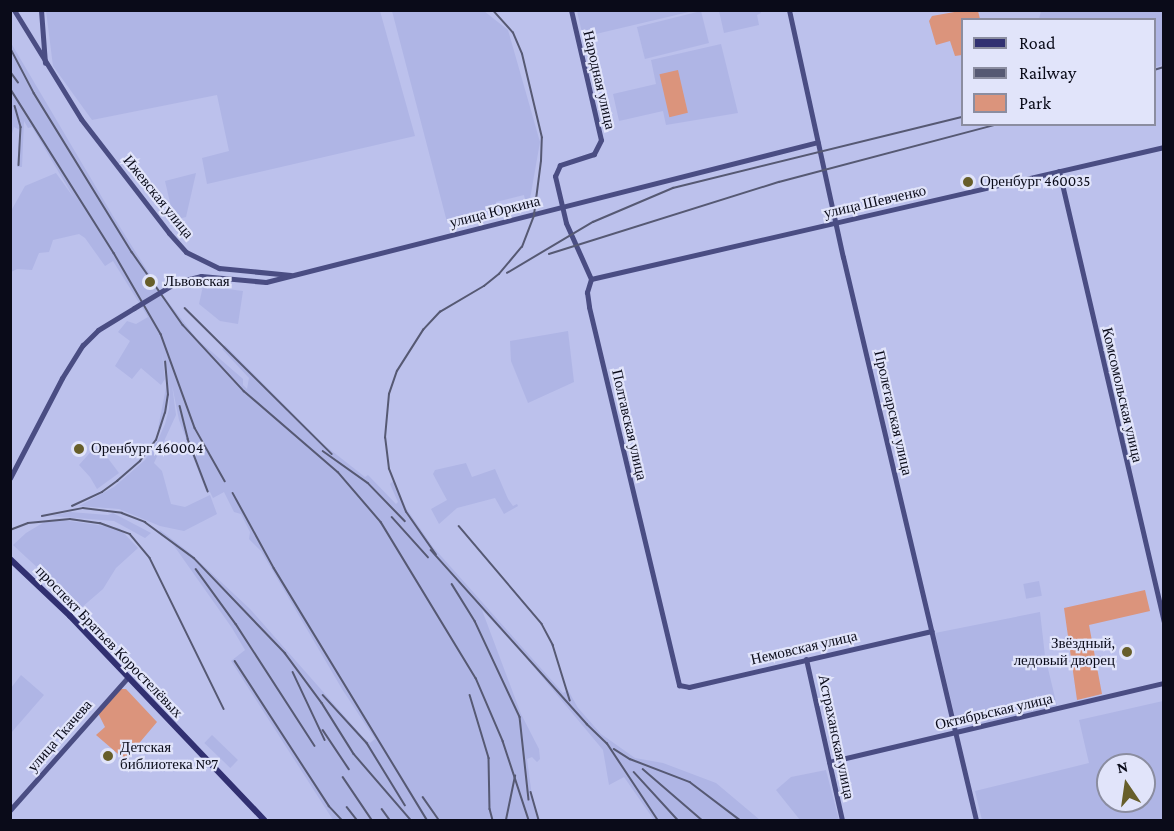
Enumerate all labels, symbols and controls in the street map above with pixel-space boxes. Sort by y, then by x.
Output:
legend [961,18,1156,126]
street label: Народная улица [579,29,619,131]
text: Road [1019,33,1056,53]
text: Railway [1019,63,1076,83]
text: Park [1019,93,1051,113]
street label: Ижевская улица [119,152,197,242]
place label: Оренбург 460035 [980,173,1090,191]
marker: Оренбург 460035 [961,175,975,189]
street label: улица Шевченко [822,181,928,223]
street label: улица Юркина [448,192,542,232]
marker: Львовская [141,273,159,291]
place label: Львовская [164,273,230,291]
street label: Комсомольская улица [1098,326,1146,464]
street label: Пролетарская улица [870,349,916,477]
street label: Полтавская улица [608,368,650,482]
place label: Оренбург 460004 [91,440,203,458]
marker: Оренбург 460004 [72,442,86,456]
street label: проспект Братьев Коростелёвых [32,562,186,722]
street label: Немовская улица [749,627,859,669]
place label: Звёздный, ледовый дворец [1014,634,1115,669]
marker: Звёздный, ледовый дворец [1120,645,1134,659]
street label: Астраханская улица [814,673,858,801]
street label: Октябрьская улица [933,690,1055,734]
street label: улица Ткачева [24,696,96,776]
place label: Детская библиотека №7 [120,738,218,773]
marker: Детская библиотека №7 [101,749,115,763]
north arrow [1096,753,1156,813]
text: N [1115,757,1130,776]

